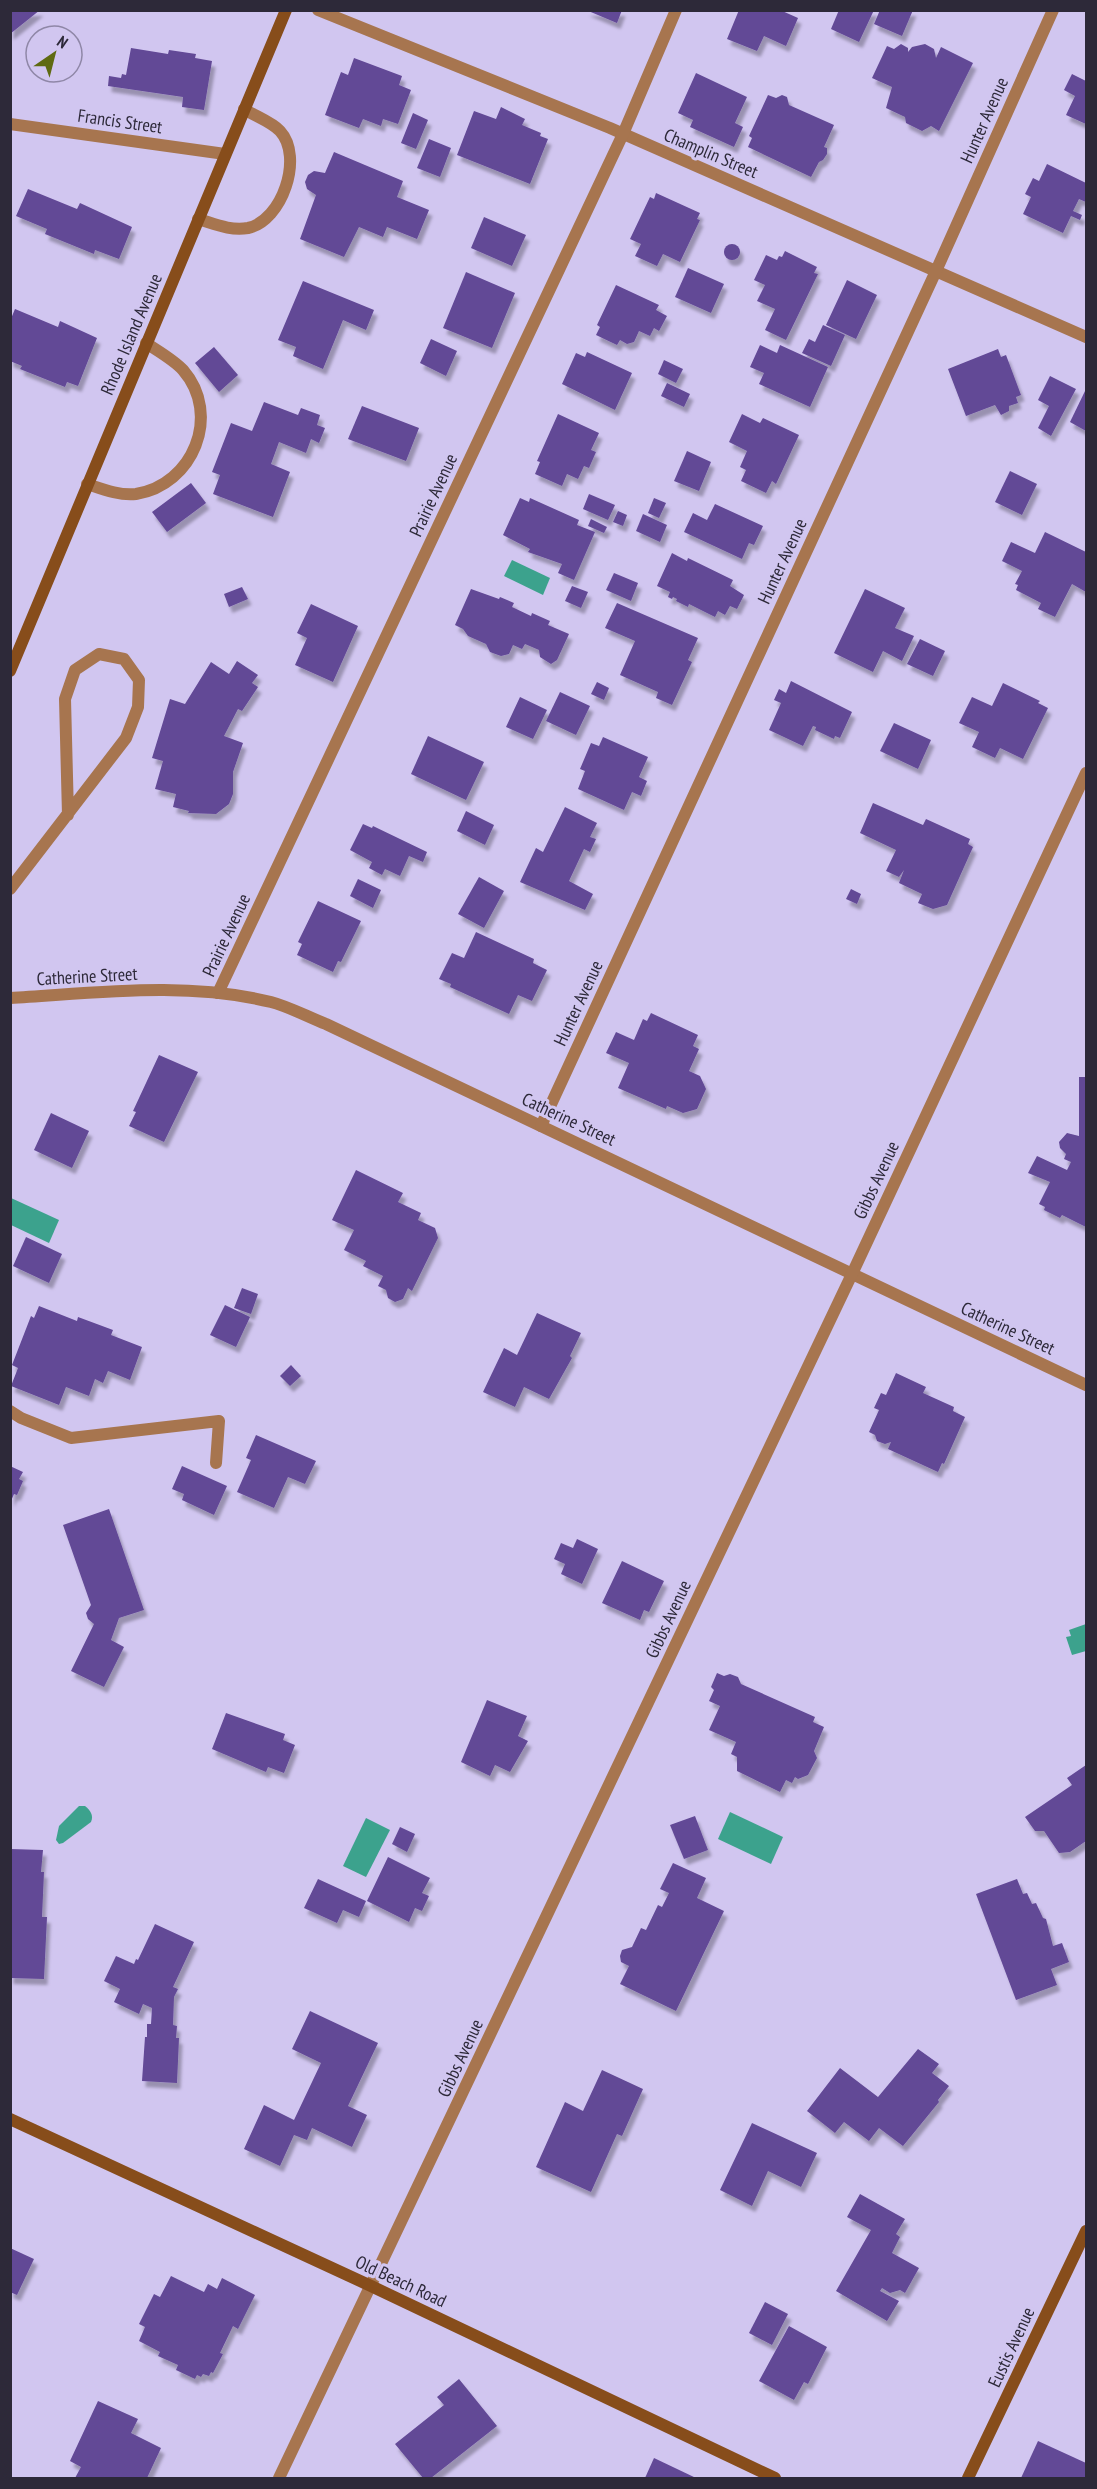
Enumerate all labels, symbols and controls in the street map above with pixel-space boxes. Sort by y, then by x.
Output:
north arrow [24,24,84,84]
text: N [53,31,72,52]
street label: Hunter Avenue [955,74,1013,166]
street label: Francis Street [76,104,164,138]
street label: Champlin Street [660,123,762,183]
street label: Rhode Island Avenue [95,270,167,398]
street label: Prairie Avenue [404,450,462,540]
street label: Hunter Avenue [752,515,812,607]
street label: Prairie Avenue [197,890,255,980]
street label: Hunter Avenue [548,957,608,1049]
street label: Catherine Street [36,962,138,990]
street label: Catherine Street [518,1087,620,1151]
street label: Gibbs Avenue [848,1137,904,1223]
street label: Catherine Street [957,1296,1059,1360]
street label: Gibbs Avenue [640,1576,696,1662]
street label: Gibbs Avenue [432,2015,488,2101]
street label: Old Beach Road [352,2250,450,2312]
street label: Eustis Avenue [983,2303,1039,2391]

